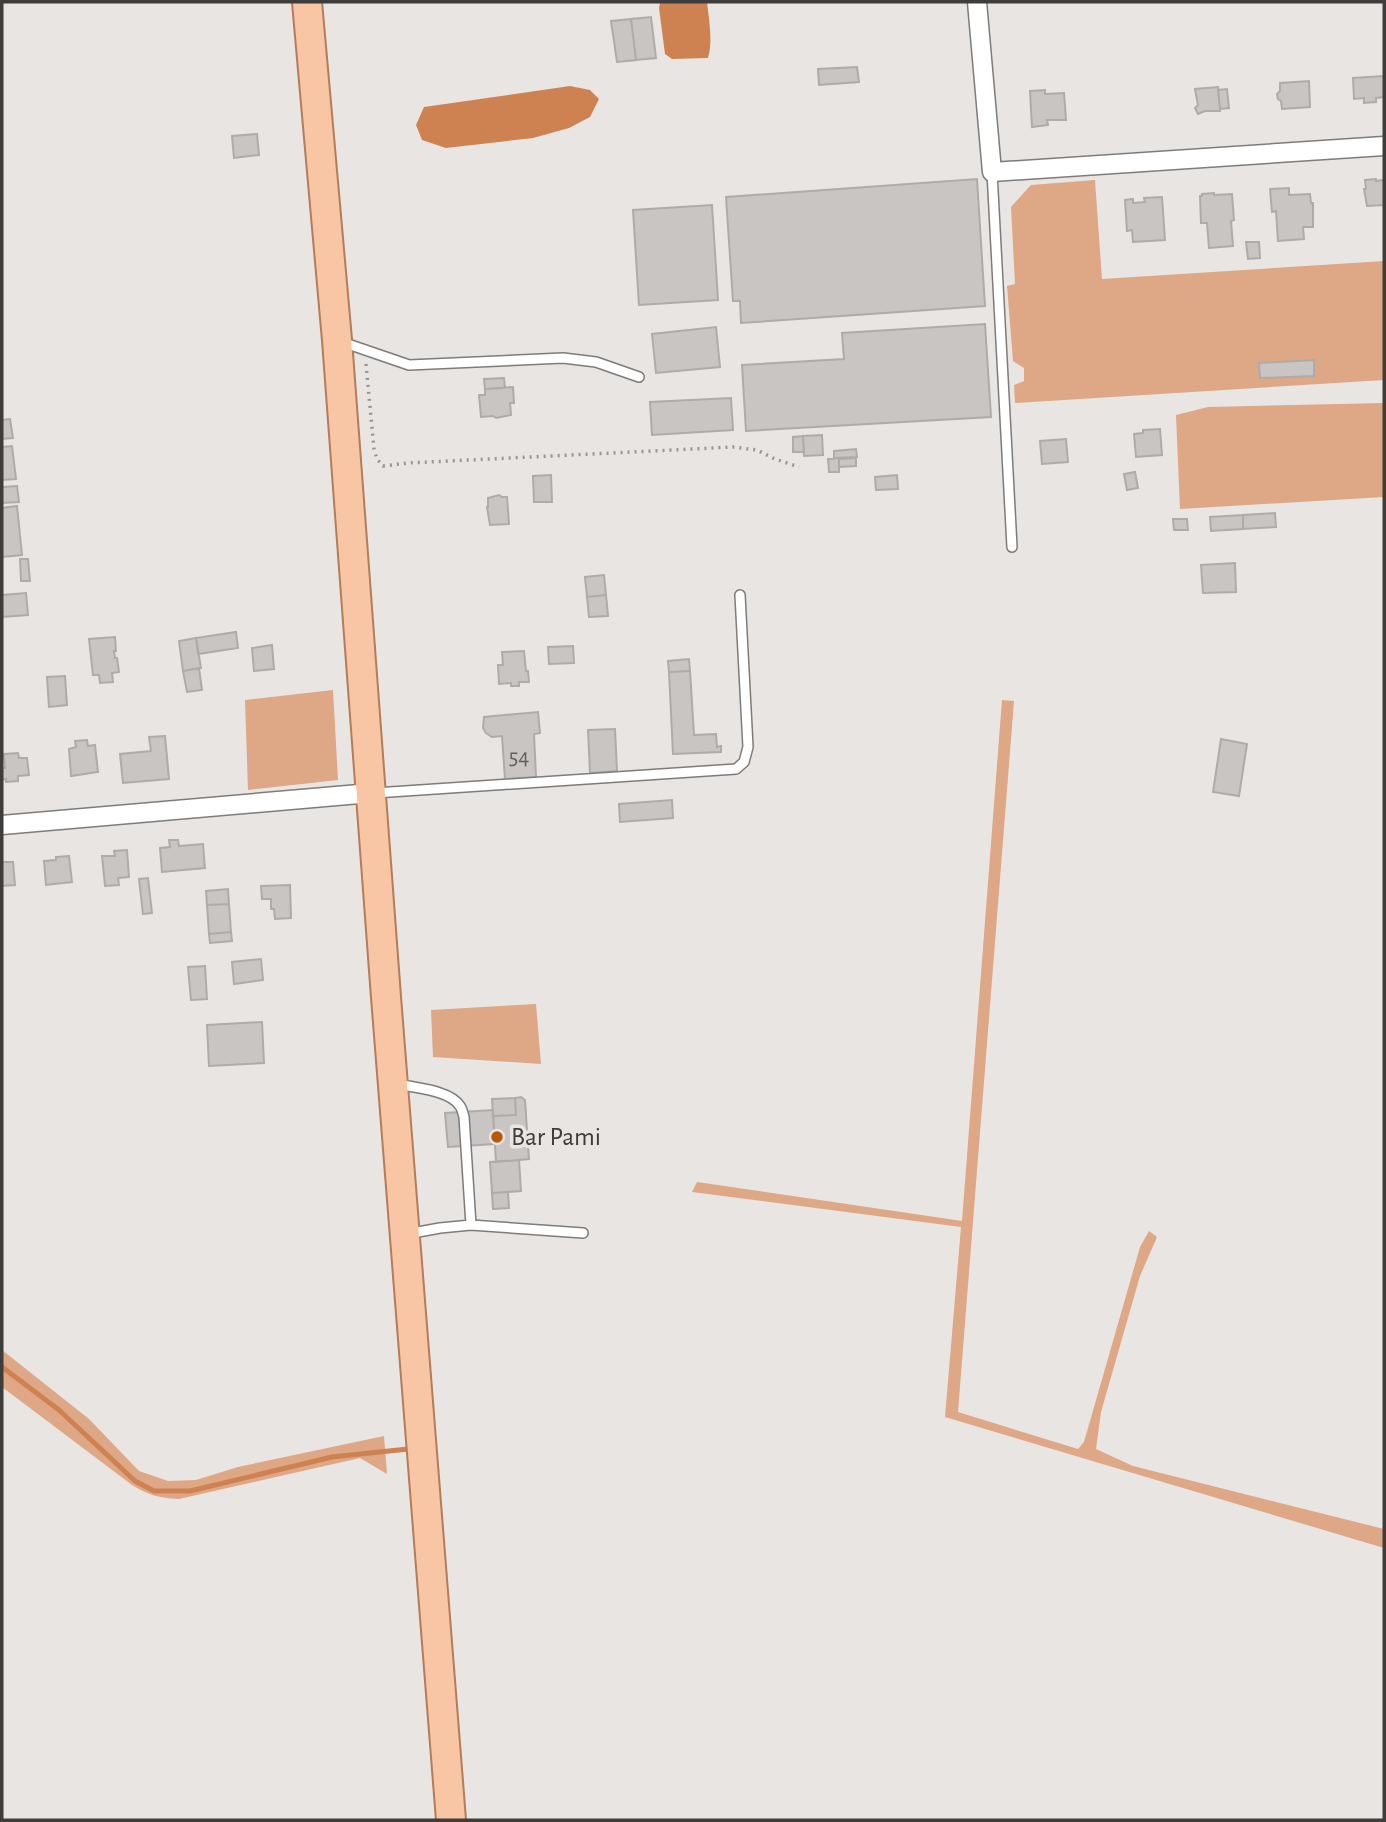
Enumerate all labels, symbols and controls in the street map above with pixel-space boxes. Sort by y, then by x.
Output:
house number: 54 [509,746,529,769]
place label: Bar Pami [511,1124,601,1150]
marker: Bar Pami [489,1129,505,1145]

